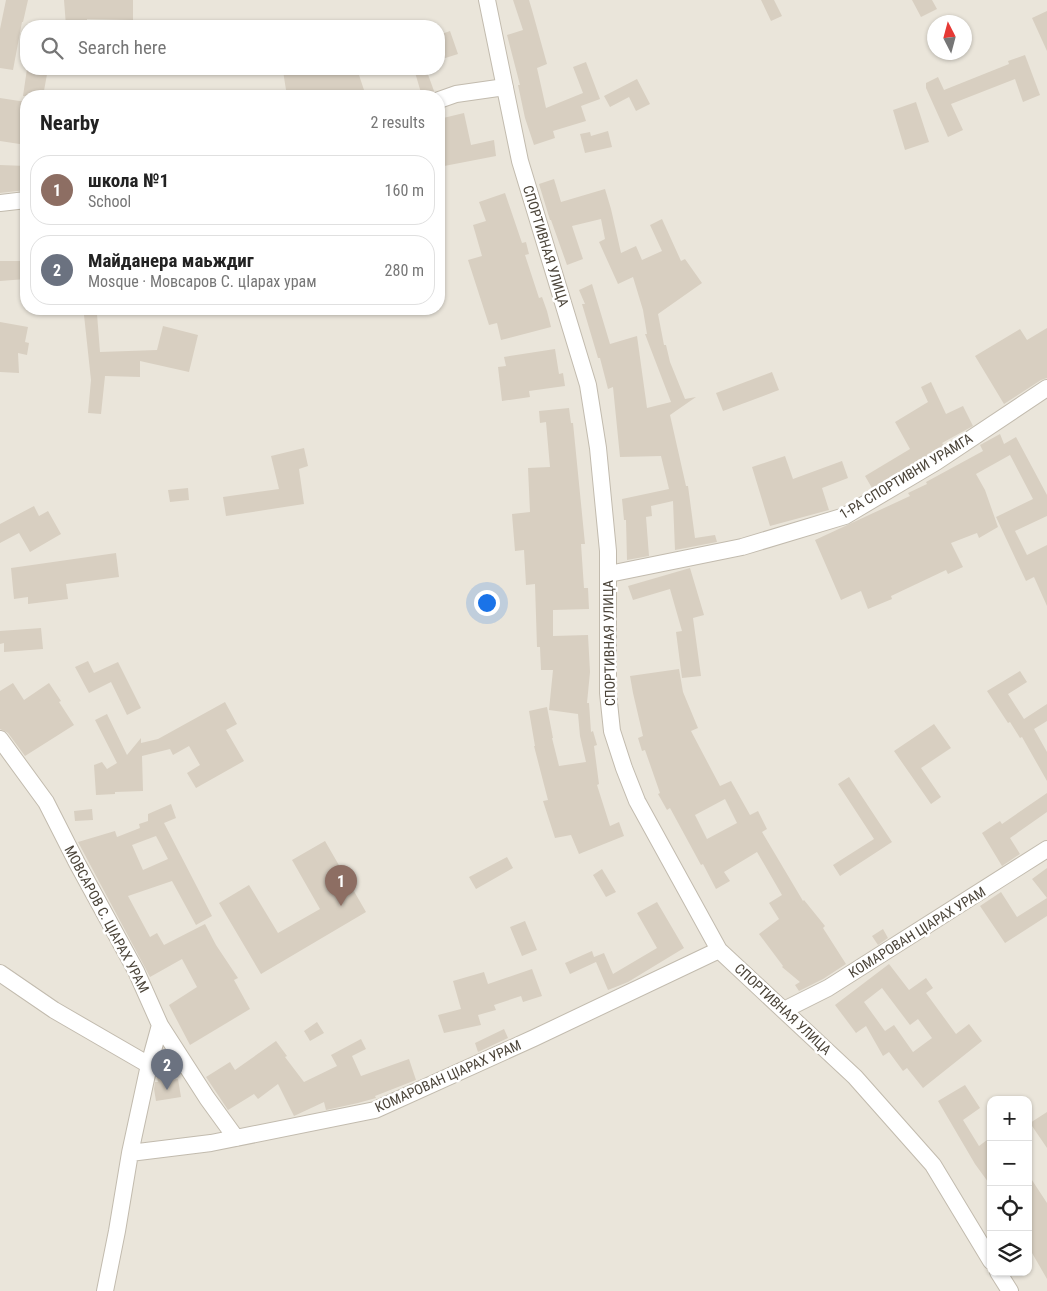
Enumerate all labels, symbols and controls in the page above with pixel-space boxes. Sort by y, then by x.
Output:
north arrow [927,15,972,60]
search box [20,20,445,75]
icon: search [38,34,66,62]
text: Search here [78,36,166,59]
text: Nearby [40,111,99,135]
text: 2 results [370,113,425,132]
text: школа №1 [88,169,169,192]
text: 1 [53,181,61,200]
text: 160 m [385,181,424,200]
street label: СПОРТИВНАЯ УЛИЦА [520,183,572,309]
text: School [88,192,131,211]
text: Майданера маьждиг [88,249,254,272]
text: 2 [53,261,61,280]
text: 280 m [385,261,424,280]
text: Mosque · Мовсаров С. цIарах урам [88,272,317,291]
street label: 1-РА СПОРТИВНИ УРАМГА [837,430,975,522]
street label: СПОРТИВНАЯ УЛИЦА [600,580,618,706]
your location [474,590,500,616]
street label: МОВСАРОВ С. ЦIАРАХ УРАМ [61,843,153,995]
pin: 1 [325,865,357,906]
street label: КОМАРОВАН ЦIАРАХ УРАМ [846,883,988,981]
street label: СПОРТИВНАЯ УЛИЦА [731,960,835,1058]
street label: КОМАРОВАН ЦIАРАХ УРАМ [373,1037,523,1115]
pin: 2 [151,1049,183,1090]
map controls [987,1096,1032,1276]
button: + [987,1096,1032,1141]
button: − [987,1141,1032,1186]
button: locate [987,1186,1032,1231]
button: layers [987,1231,1032,1276]

